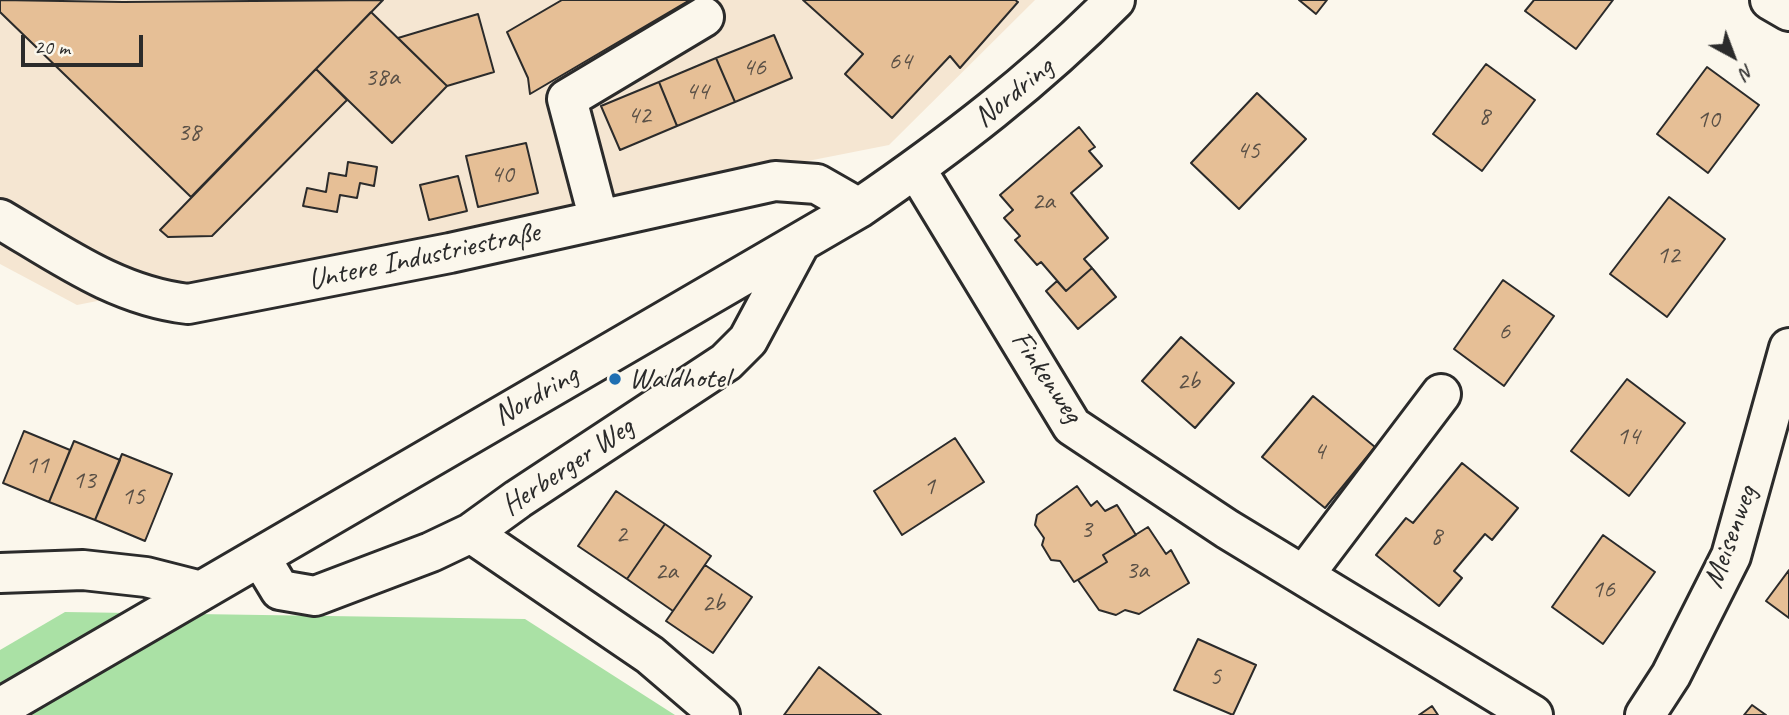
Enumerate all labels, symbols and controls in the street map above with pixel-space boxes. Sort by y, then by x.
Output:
scale bar [24,21,147,65]
north arrow [1698,21,1768,91]
text: 20 m [34,34,70,60]
house number: 64 [888,46,912,78]
street label: Nordring [967,50,1061,136]
house number: 46 [742,52,766,84]
text: N [1734,59,1759,85]
house number: 38a [365,62,399,94]
house number: 44 [685,76,709,108]
house number: 42 [627,100,651,132]
house number: 8 [1478,101,1490,133]
house number: 10 [1696,104,1720,136]
house number: 38 [177,117,201,149]
house number: 45 [1236,135,1260,167]
house number: 40 [490,159,514,191]
house number: 2a [1031,186,1055,218]
street label: Untere Industriestraße [305,215,543,299]
house number: 12 [1656,240,1680,272]
house number: 6 [1498,316,1510,348]
street label: Finkenweg [1002,324,1090,430]
street label: Nordring [487,357,585,435]
place label: Waldhotel [629,361,730,397]
house number: 2b [1176,366,1200,398]
marker: Waldhotel [607,371,623,387]
street label: Herberger Weg [495,410,641,524]
house number: 14 [1616,421,1640,453]
house number: 4 [1313,436,1325,468]
house number: 11 [25,450,49,482]
house number: 13 [72,465,96,497]
house number: 1 [923,471,935,503]
house number: 15 [121,481,145,513]
street label: Meisenweg [1696,481,1766,593]
house number: 3 [1080,514,1092,546]
house number: 2 [615,519,627,551]
house number: 8 [1430,521,1442,553]
house number: 3a [1125,555,1149,587]
house number: 2a [654,556,678,588]
house number: 16 [1591,574,1615,606]
house number: 2b [701,588,725,620]
house number: 5 [1209,661,1221,693]

